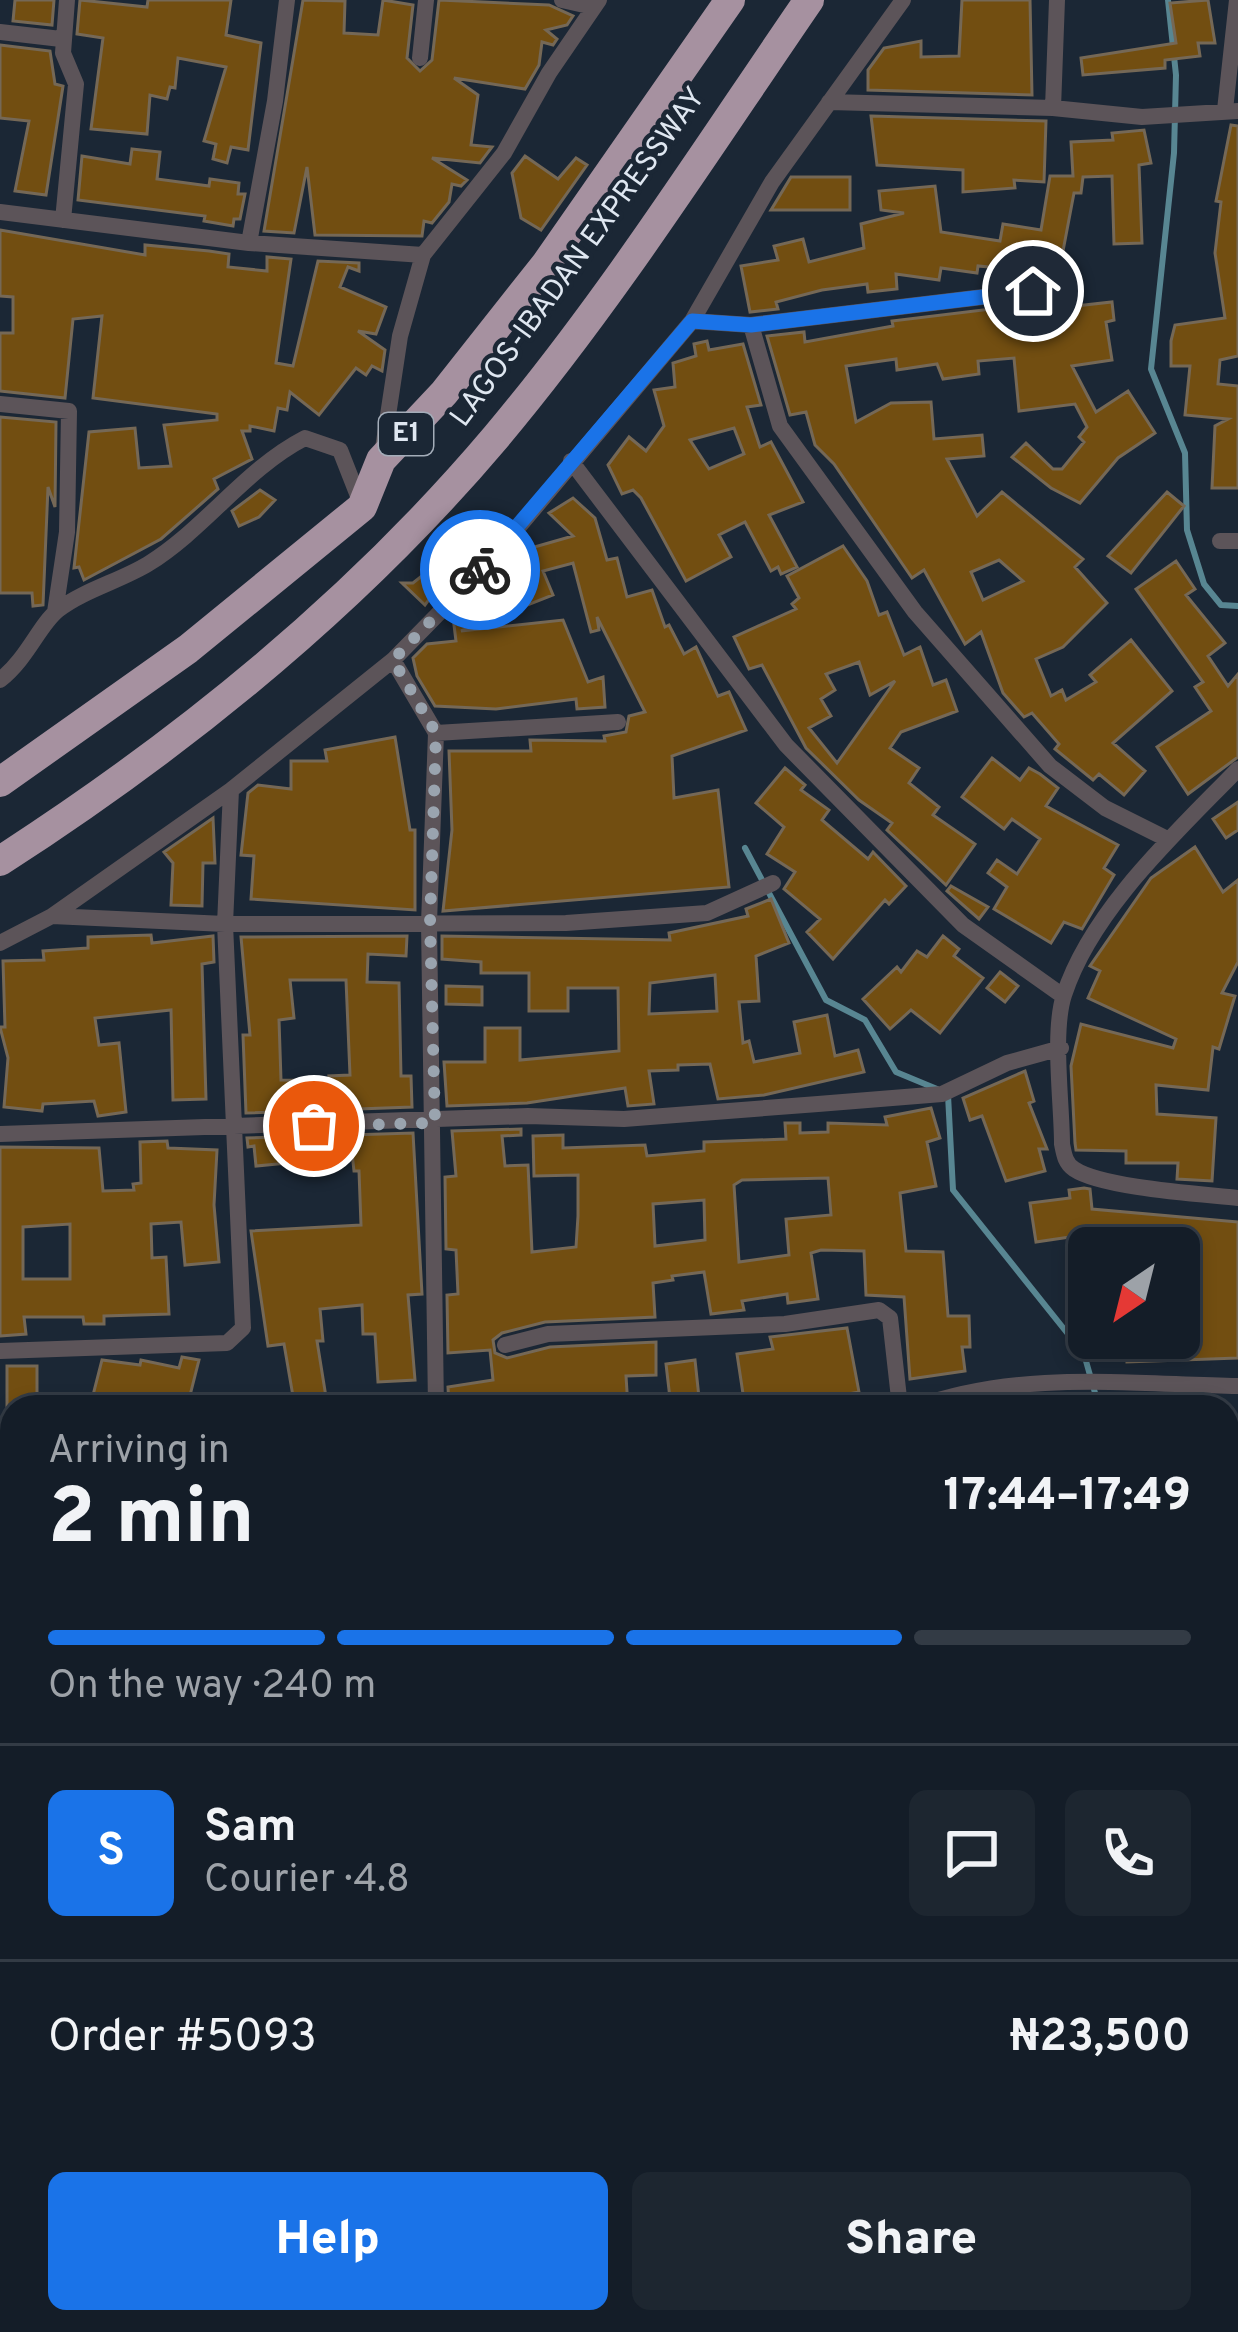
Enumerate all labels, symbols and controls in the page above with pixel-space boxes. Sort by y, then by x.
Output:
street label: LAGOS-IBADAN EXPRESSWAY [443,81,715,435]
pin [982,240,1084,342]
icon: home [1000,258,1066,324]
road number: E1 [379,413,433,455]
courier [420,510,540,630]
icon: bike [447,537,513,603]
pin [263,1075,365,1177]
icon: bag [281,1093,347,1159]
north arrow [1068,1227,1200,1359]
map controls [1068,1227,1200,1359]
text: Arriving in [48,1428,230,1477]
text: 17:44–17:49 [943,1469,1191,1526]
text: 2 min [48,1472,254,1571]
text: On the way · 240 m [48,1663,376,1712]
button: chat [909,1790,1035,1916]
button: phone [1065,1790,1191,1916]
text: Sam [204,1800,296,1857]
text: S [97,1824,125,1881]
text: Courier · 4.8 [204,1857,410,1906]
text: Order #5093 [48,2010,317,2067]
text: ₦23,500 [1009,2010,1191,2067]
button: Help [48,2172,608,2310]
button: Share [632,2172,1191,2310]

